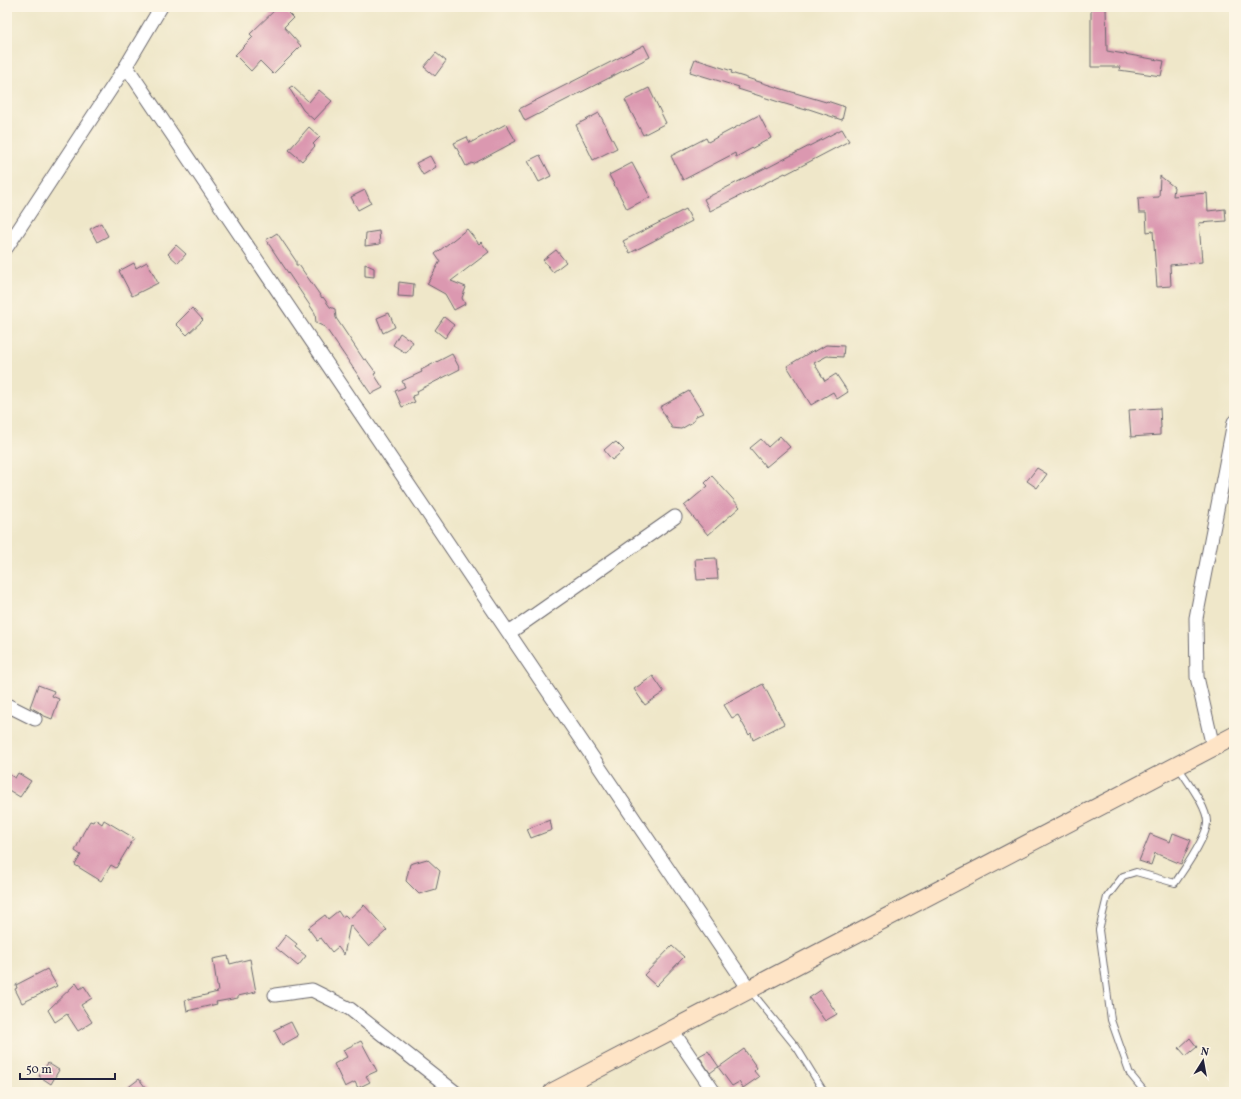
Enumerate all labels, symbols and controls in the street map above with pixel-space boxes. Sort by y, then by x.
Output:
north arrow [1183,1041,1223,1081]
text: N [1199,1045,1210,1061]
scale bar [20,1055,115,1081]
text: 50 m [26,1062,52,1078]

